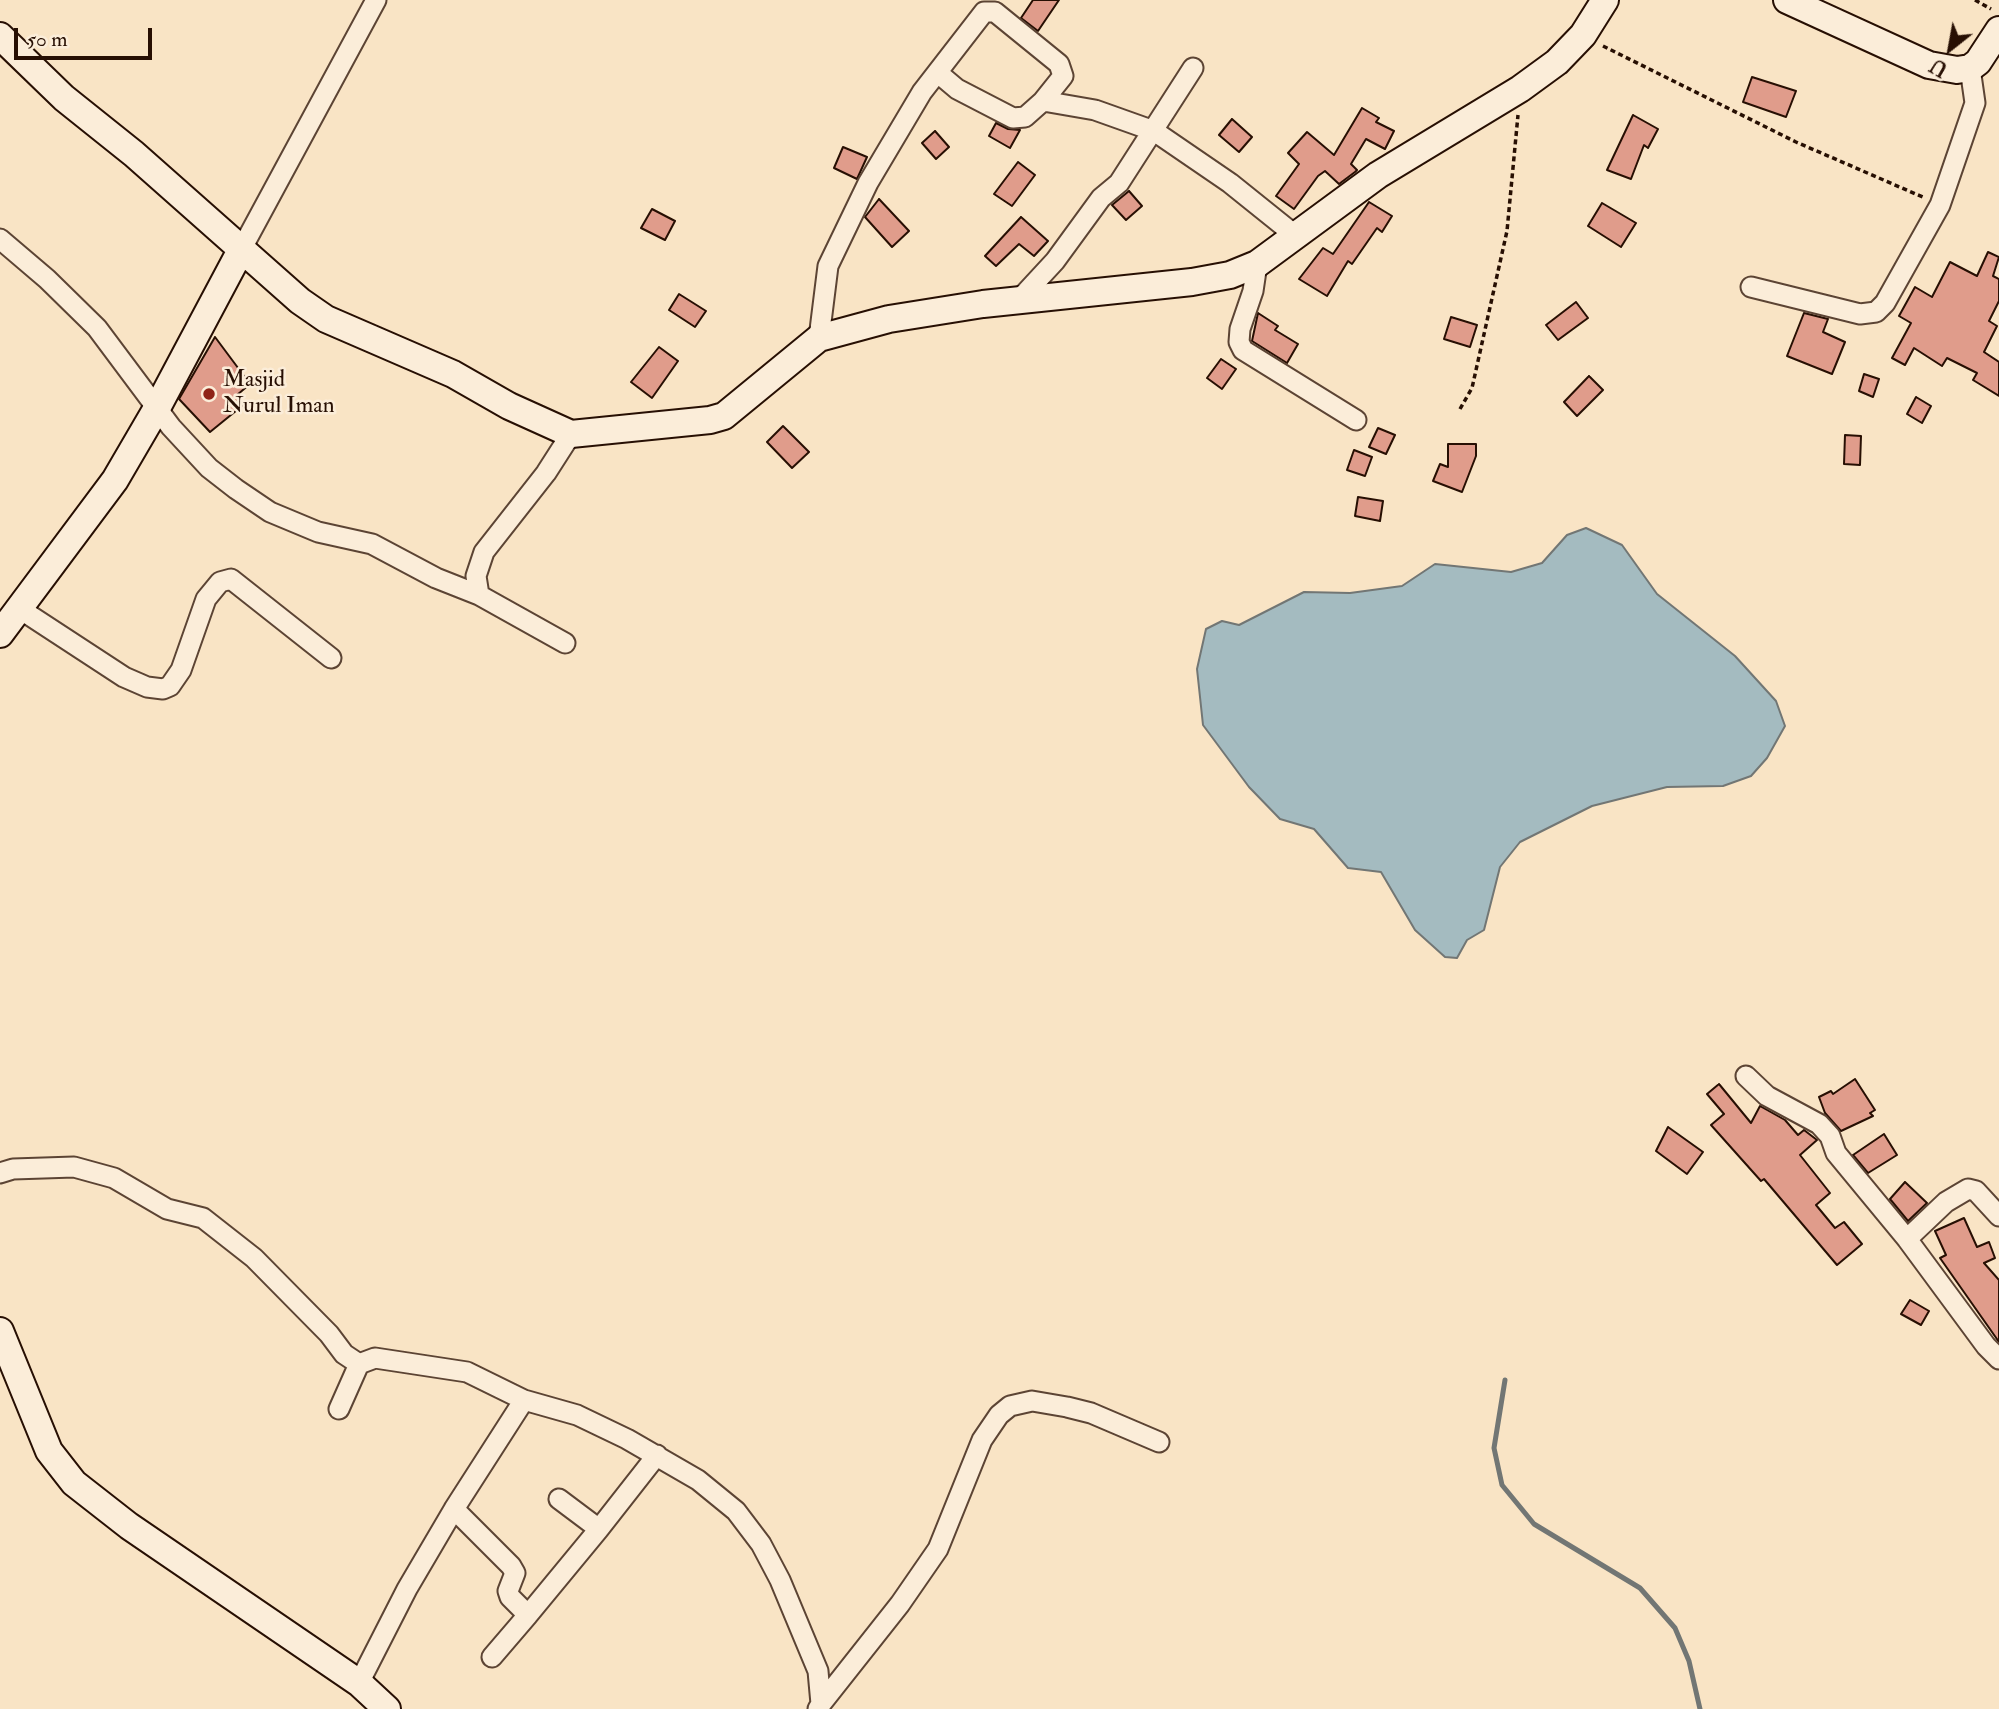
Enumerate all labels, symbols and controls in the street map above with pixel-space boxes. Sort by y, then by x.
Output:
scale bar [18,14,156,58]
north arrow [1915,14,1985,84]
text: 50 m [27,26,68,53]
text: U [1926,53,1952,81]
place label: Masjid Nurul Iman [223,367,335,421]
marker: Masjid Nurul Iman [201,386,217,402]

